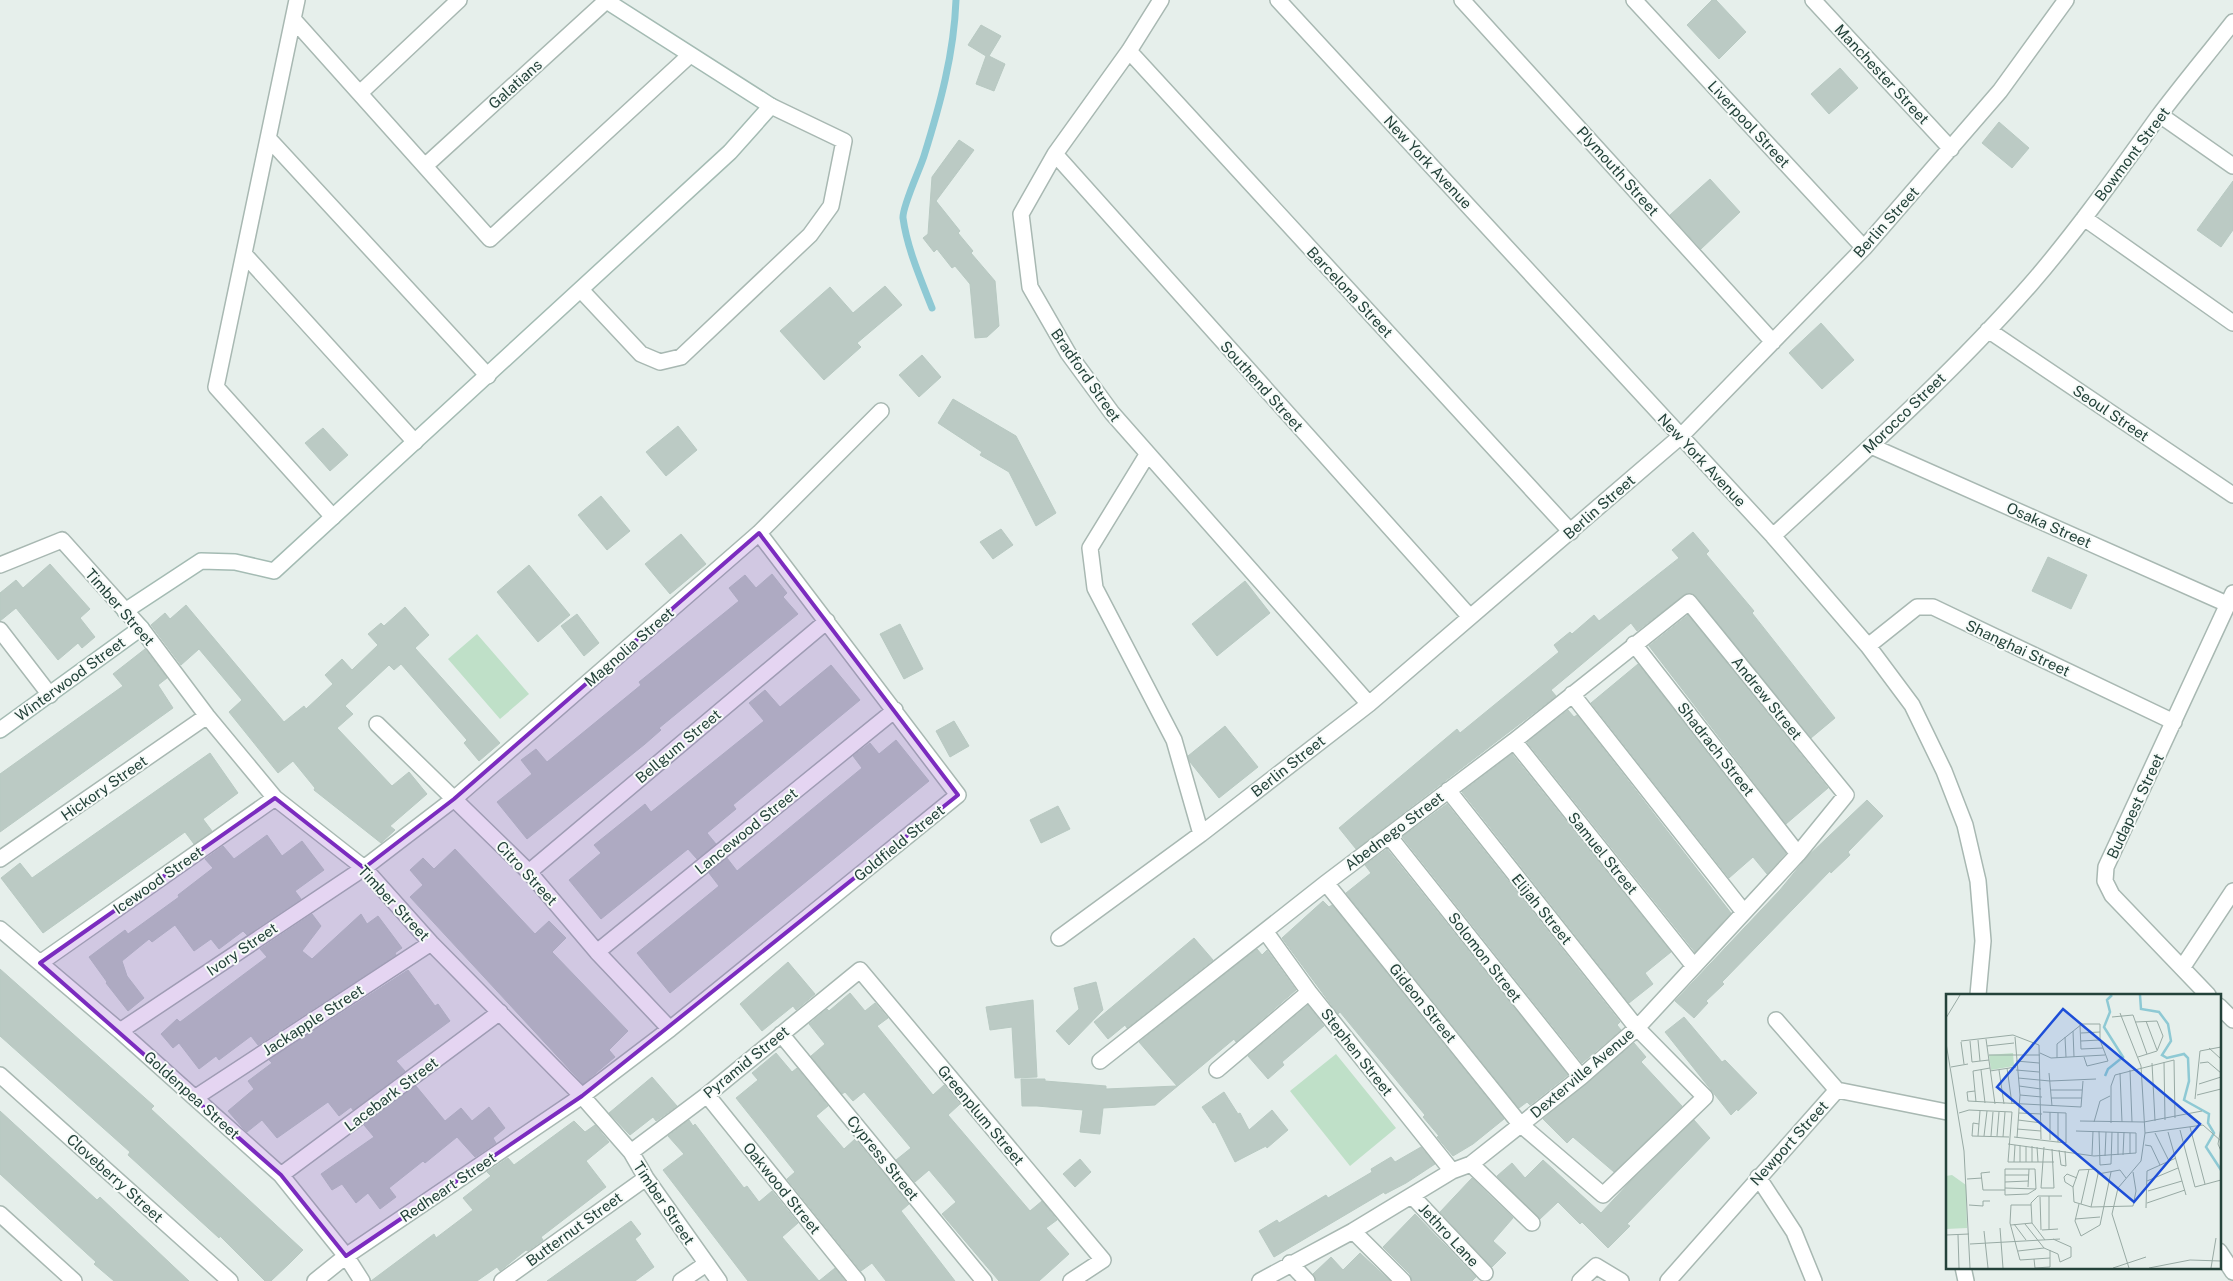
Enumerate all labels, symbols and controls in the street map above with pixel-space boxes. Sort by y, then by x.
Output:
street label: Manchester Street [1831,21,1933,128]
street label: Galatians [485,56,545,112]
street label: Liverpool Street [1705,77,1794,171]
street label: Bowmont Street [2091,104,2173,204]
street label: New York Avenue [1381,112,1475,212]
street label: Plymouth Street [1574,123,1663,219]
street label: Berlin Street [1850,183,1922,261]
street label: Barcelona Street [1304,243,1396,341]
street label: Bradford Street [1048,325,1124,425]
street label: Southend Street [1217,337,1307,435]
street label: Morocco Street [1859,369,1949,457]
street label: Seoul Street [2070,381,2152,445]
street label: New York Avenue [1655,410,1749,510]
street label: Berlin Street [1560,471,1638,543]
street label: Osaka Street [2004,499,2094,551]
street label: Timber Street [82,565,158,649]
street label: Magnolia Street [581,604,677,690]
street label: Shanghai Street [1963,616,2073,680]
street label: Winterwood Street [12,633,128,725]
street label: Andrew Street [1728,653,1806,743]
street label: Shadrach Street [1674,699,1758,799]
street label: Bellgum Street [632,705,724,787]
street label: Berlin Street [1248,732,1328,800]
street label: Budapest Street [2103,751,2167,861]
street label: Hickory Street [58,752,150,824]
street label: Lancewood Street [691,784,801,878]
street label: Abednego Street [1341,788,1447,874]
street label: Goldfield Street [850,801,948,885]
street label: Samuel Street [1565,809,1641,898]
street label: Citro Street [493,837,561,909]
street label: Icewood Street [110,843,206,917]
street label: Timber Street [355,862,433,944]
street label: Elijah Street [1508,870,1576,948]
street label: Solomon Street [1445,909,1525,1005]
street label: Ivory Street [203,919,281,979]
street label: Gideon Street [1386,960,1460,1046]
street label: Jackapple Street [259,981,367,1059]
inset map [1946,994,2220,1268]
street label: Stephen Street [1318,1005,1396,1099]
street label: Pyramid Street [700,1022,792,1102]
street label: Dexterville Avenue [1527,1025,1637,1121]
street label: Goldenpea Street [141,1048,243,1143]
street label: Lacebark Street [341,1053,441,1135]
street label: Greenplum Street [934,1062,1028,1168]
street label: Newport Street [1747,1097,1831,1189]
street label: Cypress Street [844,1112,922,1204]
street label: Cloveberry Street [63,1130,167,1226]
street label: Oakwood Street [740,1139,824,1237]
street label: Redheart Street [397,1149,499,1225]
street label: Timber Street [630,1158,698,1248]
street label: Butternut Street [523,1188,625,1270]
street label: Jethro Lane [1415,1200,1483,1270]

